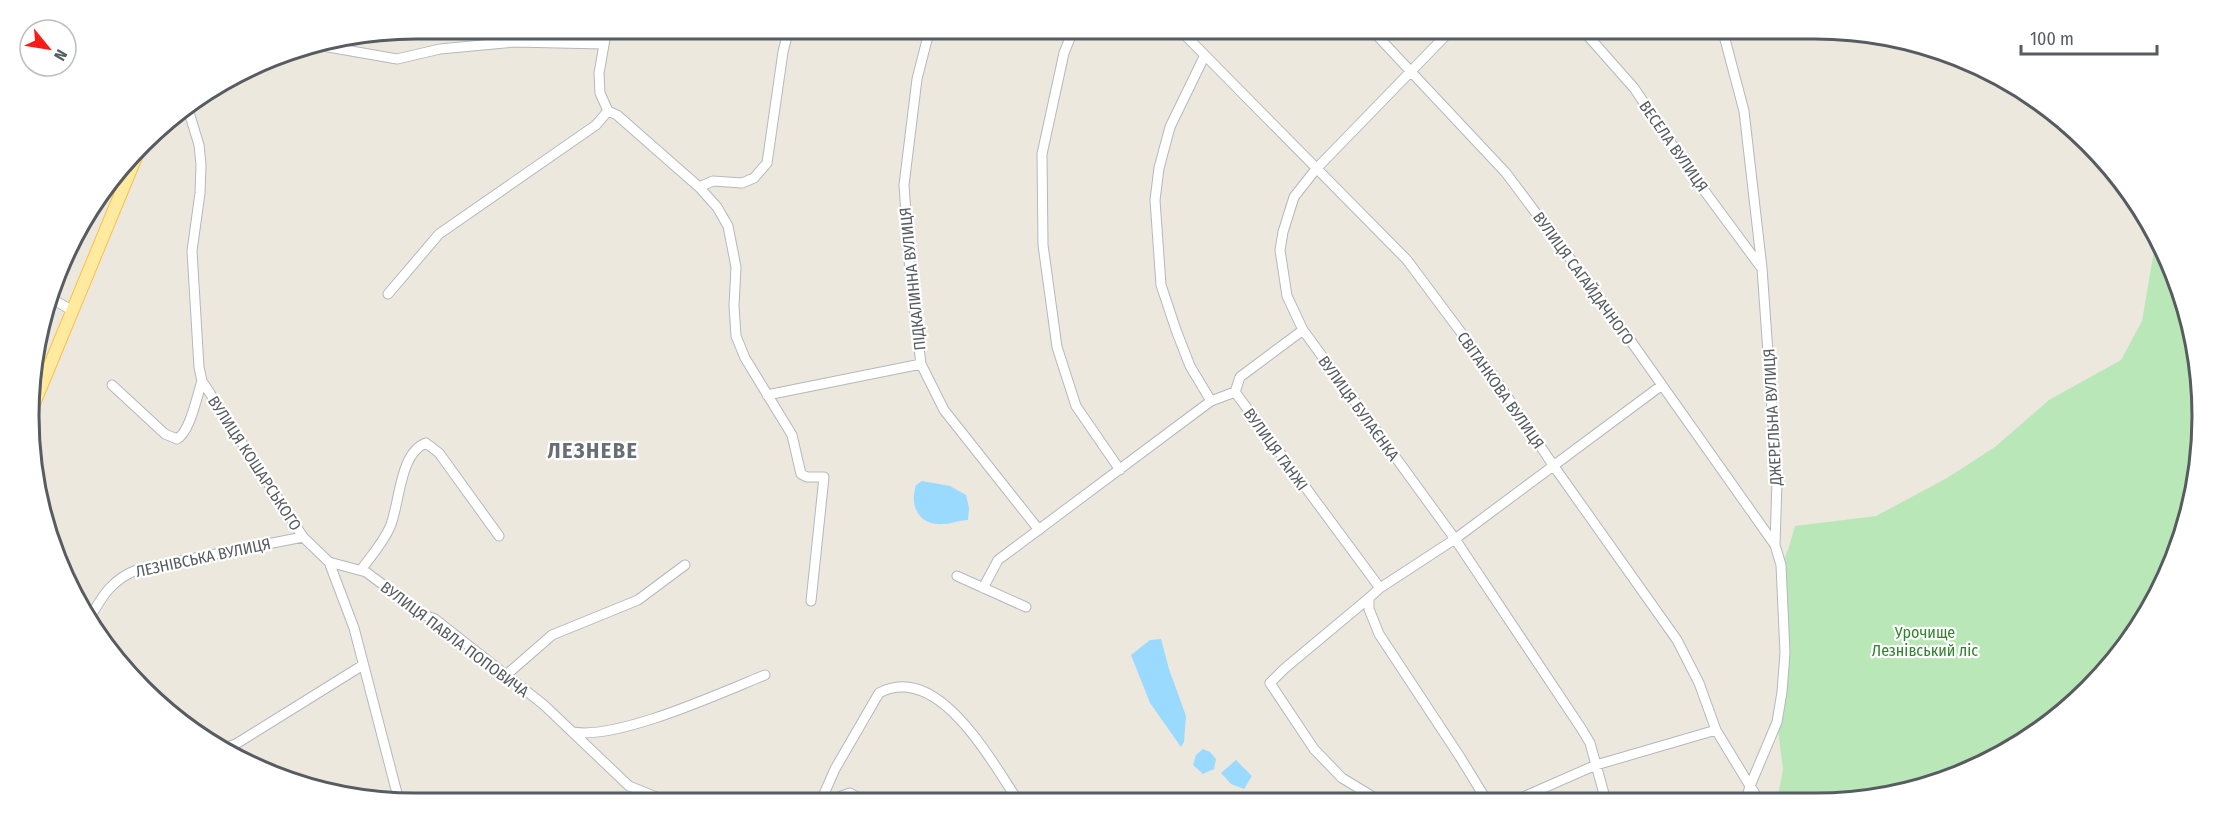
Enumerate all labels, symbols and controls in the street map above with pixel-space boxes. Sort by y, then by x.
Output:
north arrow [18,18,78,78]
scale bar [2021,18,2158,56]
text: 100 m [2030,28,2074,50]
text: N [50,46,71,64]
street label: ВЕСЕЛА ВУЛИЦЯ [1635,97,1712,195]
street label: ПІДКАЛИННА ВУЛИЦЯ [896,206,929,351]
street label: ВУЛИЦЯ САГАЙДАЧНОГО [1529,208,1638,348]
street label: СВІТАНКОВА ВУЛИЦЯ [1453,328,1548,452]
street label: ДЖЕРЕЛЬНА ВУЛИЦЯ [1759,348,1786,487]
street label: ВУЛИЦЯ БУЛАЄНКА [1314,352,1403,465]
street label: ВУЛИЦЯ КОШАРСЬКОГО [204,392,305,534]
street label: ВУЛИЦЯ ГАНЖІ [1239,404,1312,494]
district label: ЛЕЗНЕВЕ [548,437,638,464]
street label: ЛЕЗНІВСЬКА ВУЛИЦЯ [134,534,272,581]
street label: ВУЛИЦЯ ПАВЛА ПОПОВИЧА [377,577,533,702]
park label: Урочище Лезнівський ліс [1872,623,1978,660]

